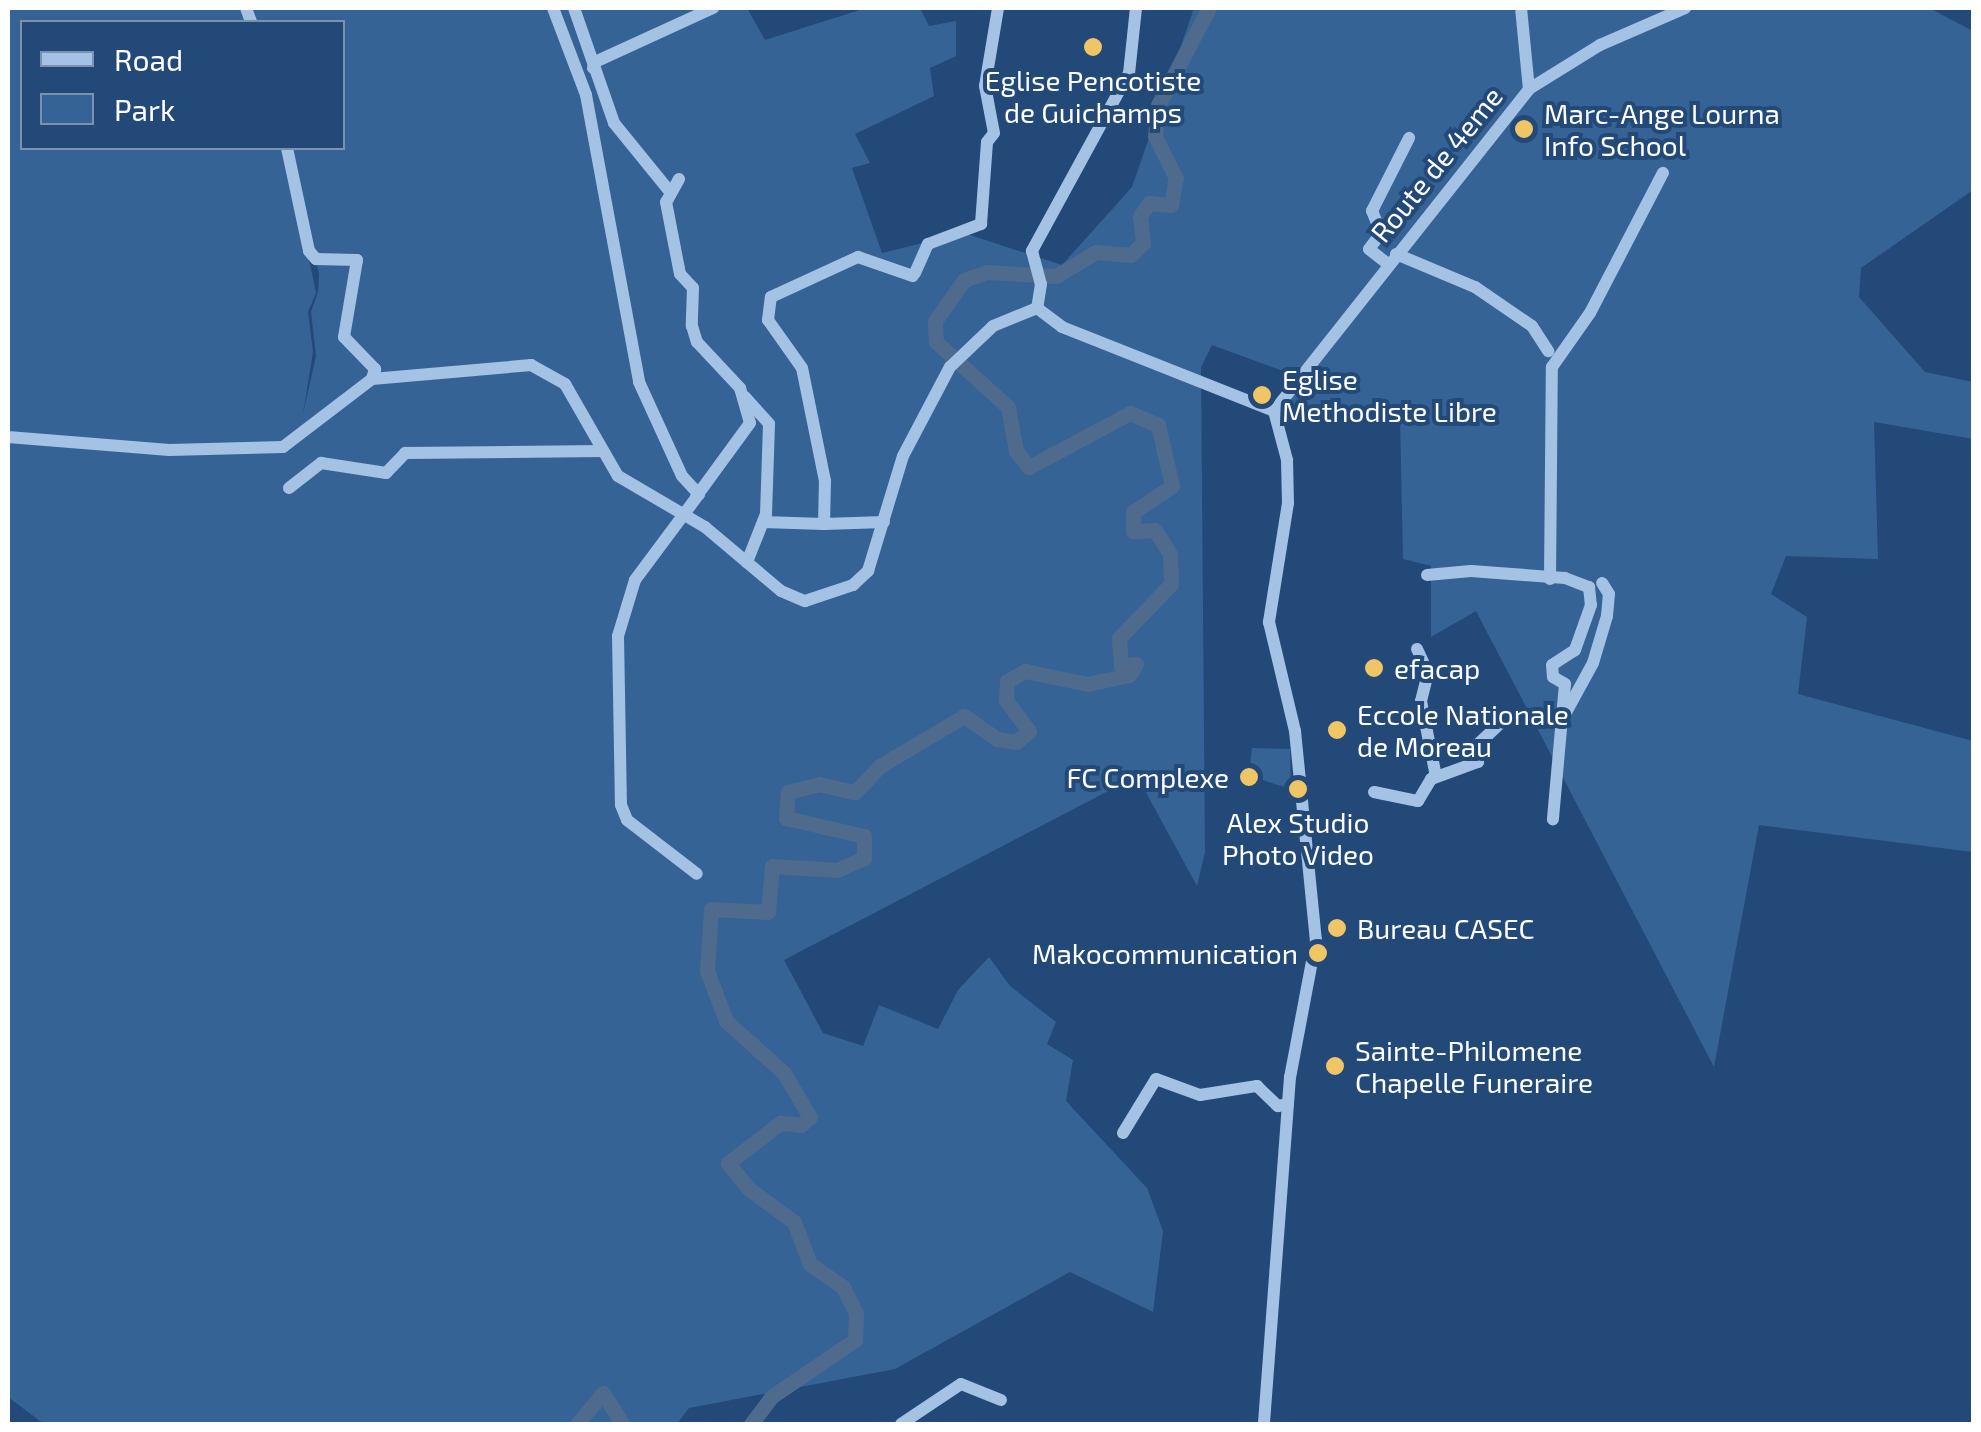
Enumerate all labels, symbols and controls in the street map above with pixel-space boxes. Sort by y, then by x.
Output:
legend [20,20,345,150]
marker: Eglise Pencotiste de Guichamps [1082,36,1104,58]
text: Road [114,41,183,77]
place label: Eglise Pencotiste de Guichamps [985,63,1201,129]
street label: Route de 4eme [1363,80,1509,248]
text: Park [114,91,175,127]
place label: Marc-Ange Lourna Info School [1544,96,1780,162]
marker: Marc-Ange Lourna Info School [1513,118,1535,140]
place label: Eglise Methodiste Libre [1282,362,1497,428]
marker: Eglise Methodiste Libre [1251,384,1273,406]
place label: efacap [1394,651,1480,685]
marker: efacap [1363,657,1385,679]
place label: Eccole Nationale de Moreau [1357,697,1569,763]
marker: Eccole Nationale de Moreau [1326,719,1348,741]
place label: FC Complexe [1066,760,1229,794]
marker: FC Complexe [1238,766,1260,788]
marker: Alex Studio Photo Video [1287,778,1309,800]
place label: Alex Studio Photo Video [1222,805,1374,871]
place label: Bureau CASEC [1357,911,1534,945]
marker: Bureau CASEC [1326,917,1348,939]
place label: Makocommunication [1032,936,1298,970]
marker: Makocommunication [1307,942,1329,964]
place label: Sainte-Philomene Chapelle Funeraire [1355,1033,1593,1099]
marker: Sainte-Philomene Chapelle Funeraire [1324,1055,1346,1077]

